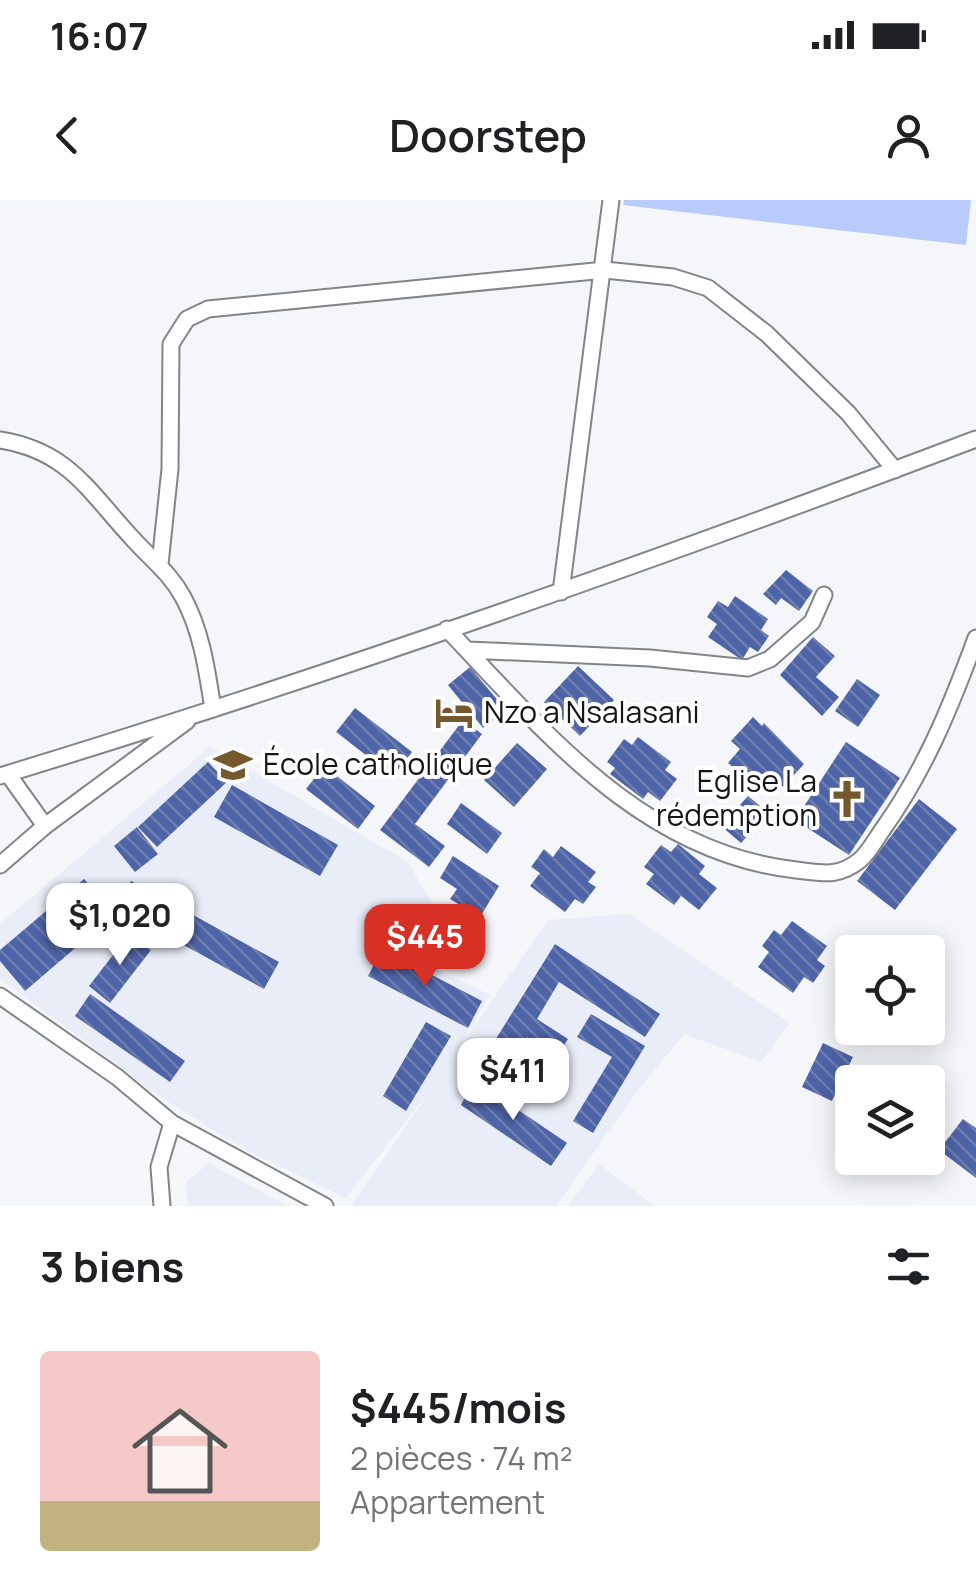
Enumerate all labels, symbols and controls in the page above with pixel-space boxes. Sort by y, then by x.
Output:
text: 16:07 [50,9,149,61]
text: Doorstep [389,104,587,166]
icon: back [40,108,95,163]
icon: person [881,108,936,163]
place label: Nzo a Nsalasani [484,691,700,732]
hotel icon: Nzo a Nsalasani [433,692,475,734]
place label: École catholique [263,743,492,784]
school or university icon: École catholique [212,744,254,786]
place label: Eglise La rédemption [656,760,817,835]
church icon: Eglise La rédemption [826,778,868,820]
pin: $1,020 [39,883,201,968]
text: $1,020 [68,893,172,937]
pin: $445 [366,904,484,989]
text: $445 [386,914,464,958]
map controls [835,935,945,1175]
button: locate [835,935,945,1045]
pin: $411 [454,1038,572,1123]
text: $411 [479,1048,547,1092]
button: layers [835,1065,945,1175]
text: 3 biens [40,1237,184,1295]
icon: filters [881,1239,936,1294]
text: $445/mois [350,1378,566,1436]
icon: home [120,1391,240,1511]
text: 2 pièces · 74 m² [350,1436,573,1480]
text: Appartement [350,1480,545,1524]

